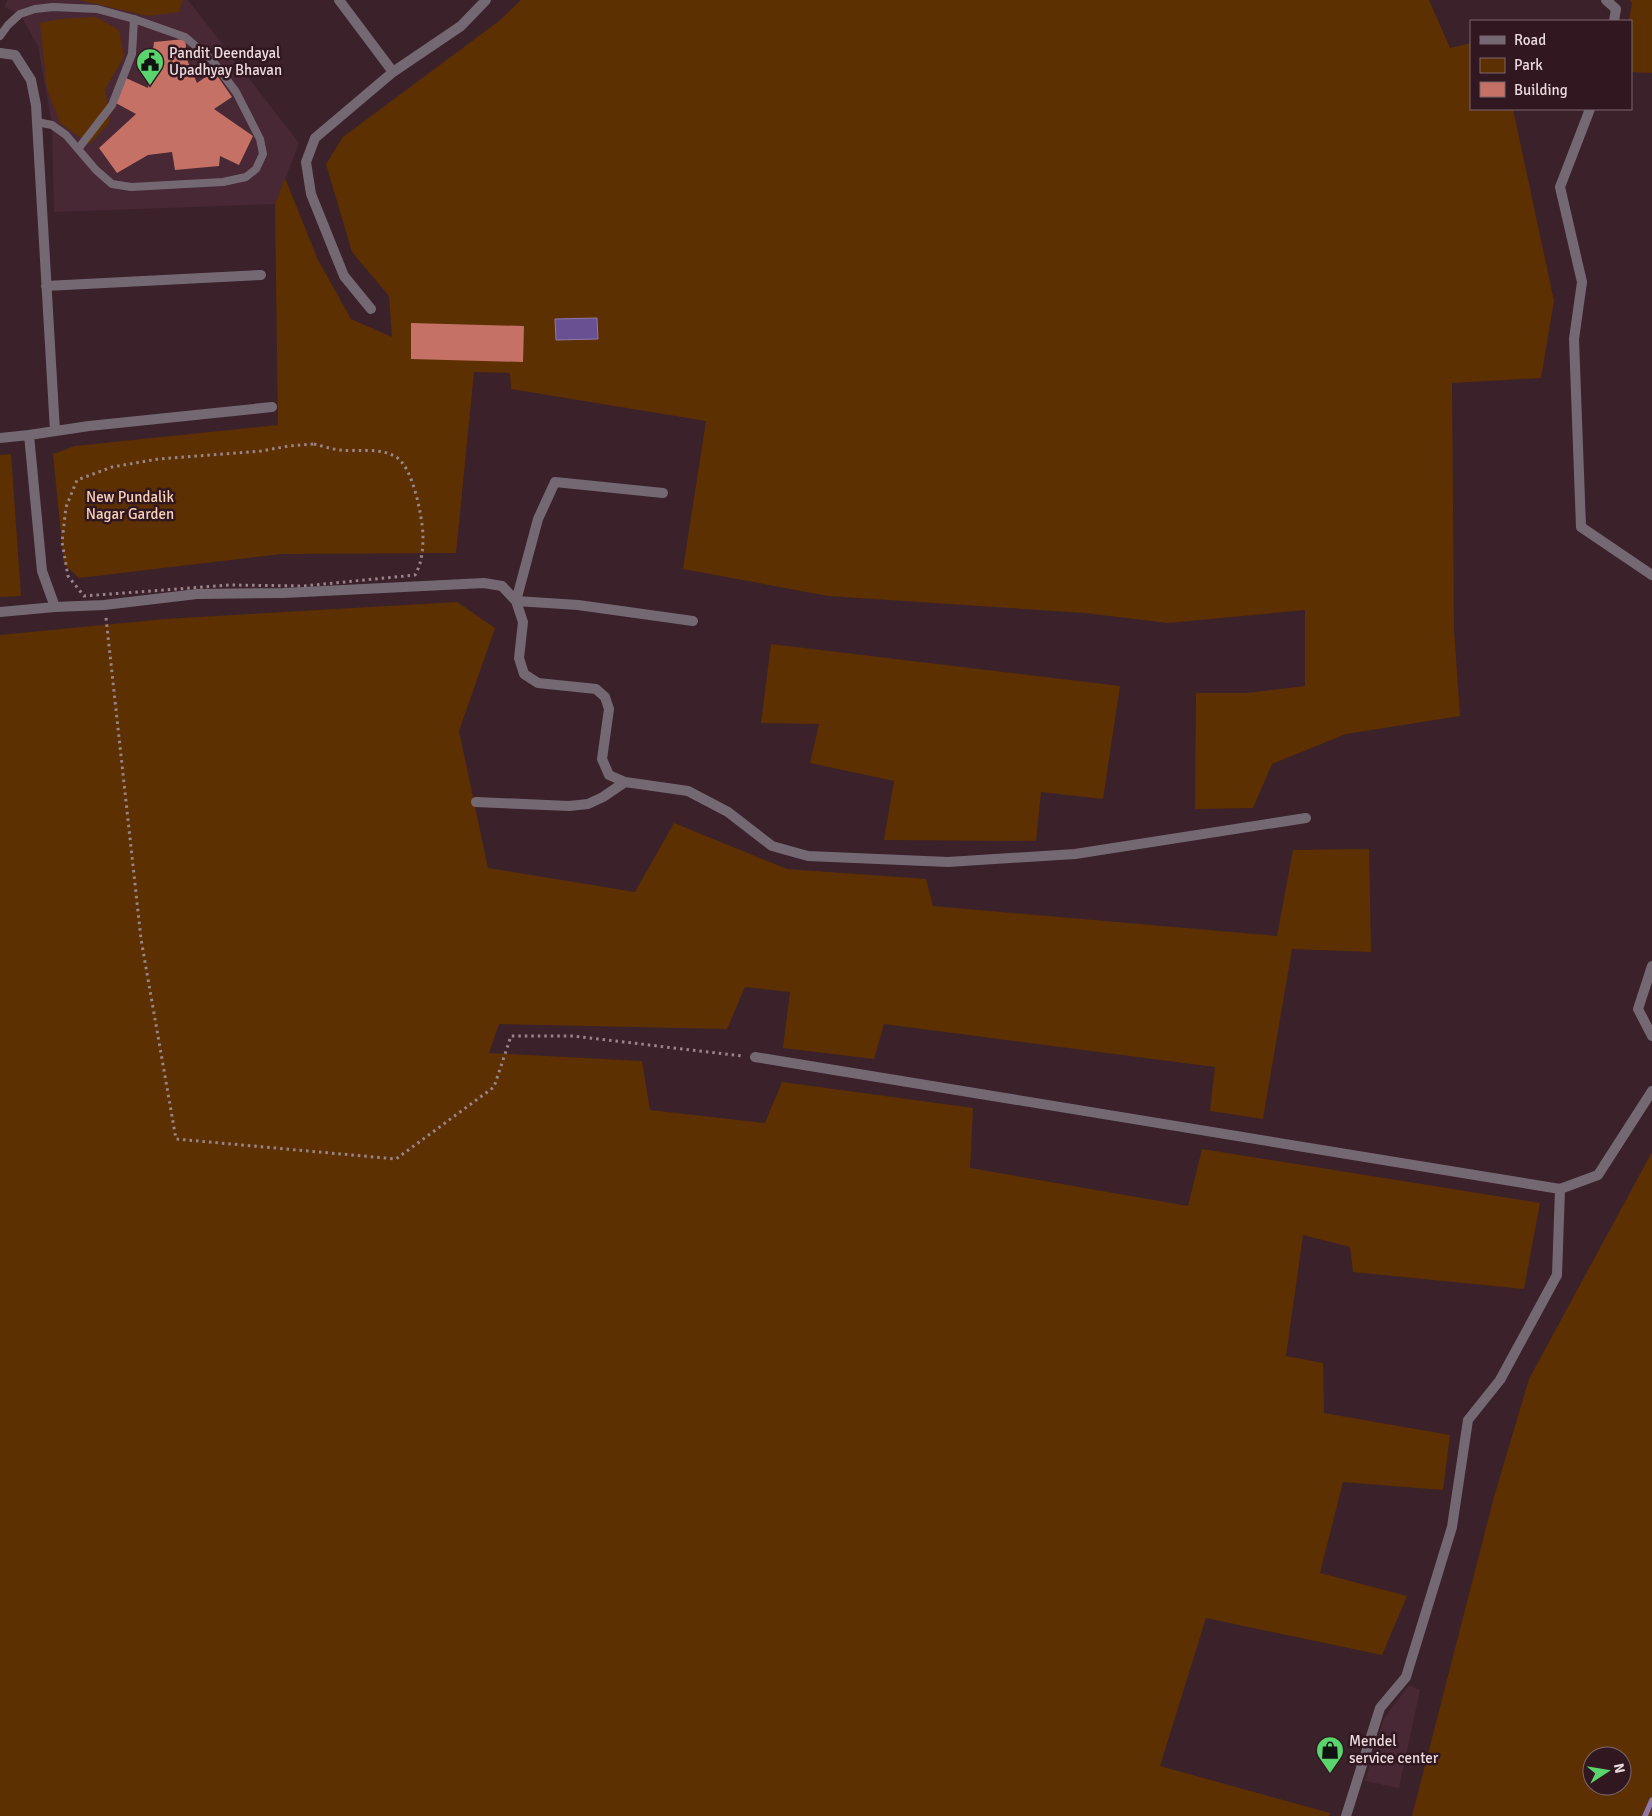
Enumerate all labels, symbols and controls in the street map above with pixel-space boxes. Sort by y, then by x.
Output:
legend [1470,20,1632,110]
text: Road [1514,31,1546,49]
place label: Pandit Deendayal Upadhyay Bhavan [169,44,282,79]
public building icon: Pandit Deendayal Upadhyay Bhavan [135,47,165,86]
text: Park [1514,56,1543,74]
text: Building [1514,81,1568,99]
park label: New Pundalik Nagar Garden [86,488,174,523]
place label: Mendel service center [1349,1732,1439,1767]
shop icon: Mendel service center [1315,1735,1345,1774]
north arrow [1582,1746,1632,1796]
text: N [1610,1762,1629,1775]

